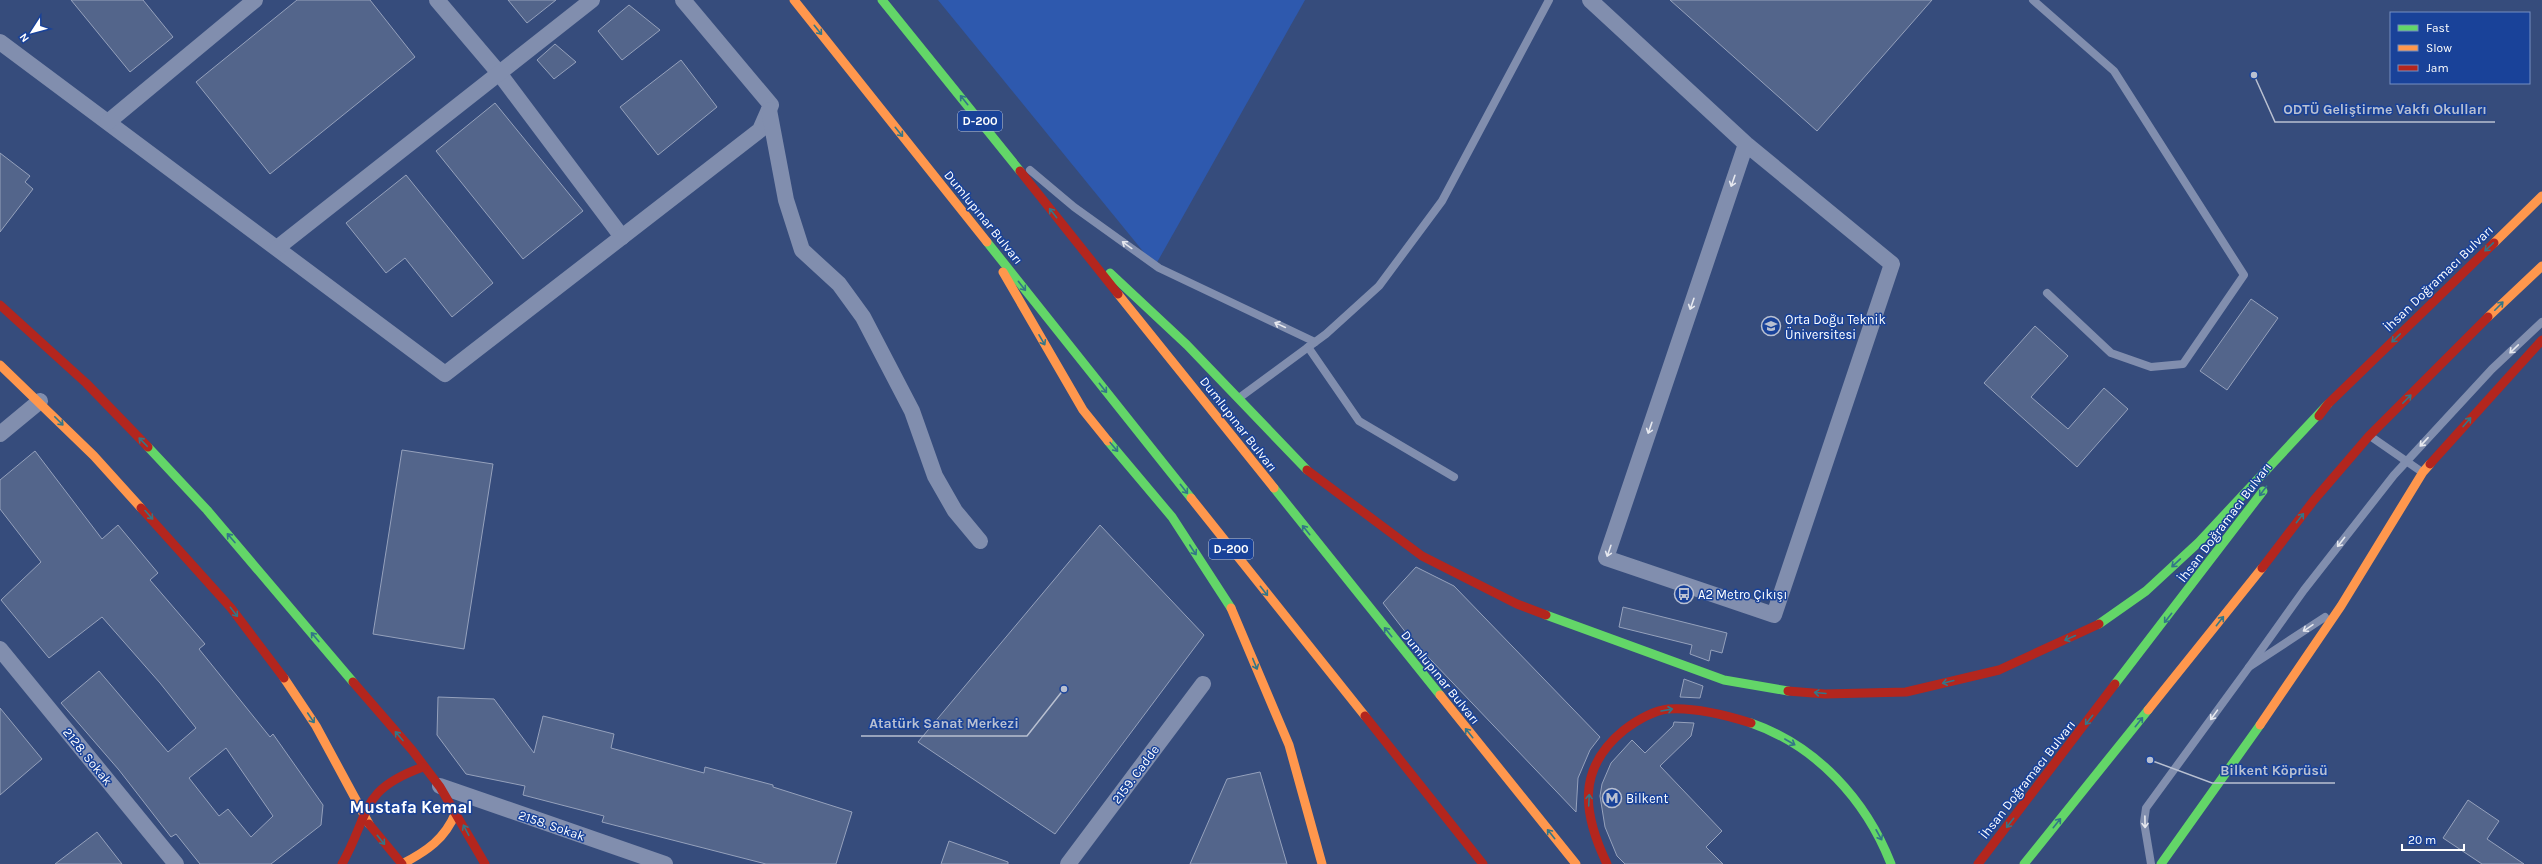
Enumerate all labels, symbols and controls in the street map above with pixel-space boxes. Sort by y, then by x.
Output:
north arrow [12,12,52,52]
legend [2390,12,2530,84]
text: Fast [2426,21,2450,35]
one-way arrow [814,25,823,36]
text: N [17,31,32,45]
text: Slow [2426,41,2452,55]
text: Jam [2426,61,2449,75]
one-way arrow [959,95,968,106]
callout: ODTÜ Geliştirme Vakfı Okulları [2275,96,2495,122]
text: ODTÜ Geliştirme Vakfı Okulları [2283,101,2487,118]
road number: D-200 [958,111,1002,131]
one-way arrow [895,127,904,138]
street label: Dumlupınar Bulvarı [941,167,1026,267]
one-way arrow [1729,175,1736,188]
one-way arrow [1049,207,1058,218]
street label: İhsan Doğramacı Bulvarı [2381,222,2496,335]
one-way arrow [1122,241,1133,249]
one-way arrow [2484,242,2494,252]
one-way arrow [1017,280,1026,291]
one-way arrow [1687,298,1695,310]
one-way arrow [2494,301,2504,311]
place label: Orta Doğu Teknik Üniversitesi [1785,312,1886,342]
school or university icon: Orta Doğu Teknik Üniversitesi [1760,315,1782,337]
one-way arrow [1274,321,1286,328]
one-way arrow [2391,333,2401,343]
one-way arrow [1038,334,1046,345]
one-way arrow [2509,344,2519,353]
street label: Dumlupınar Bulvarı [1197,374,1280,475]
one-way arrow [1098,382,1107,393]
one-way arrow [2402,394,2412,404]
one-way arrow [54,416,64,426]
one-way arrow [2463,417,2472,427]
one-way arrow [1646,421,1653,434]
one-way arrow [138,437,148,447]
one-way arrow [2420,437,2429,447]
one-way arrow [1110,442,1119,453]
street label: İhsan Doğramacı Bulvarı [2174,459,2274,585]
one-way arrow [1179,484,1188,495]
one-way arrow [2259,485,2267,496]
one-way arrow [144,510,153,520]
one-way arrow [2296,512,2304,523]
one-way arrow [1302,525,1311,536]
one-way arrow [226,533,235,543]
one-way arrow [2337,537,2345,548]
road number: D-200 [1209,539,1253,559]
one-way arrow [1190,544,1198,556]
one-way arrow [1604,544,1612,556]
one-way arrow [2170,559,2181,568]
bus stop icon: A2 Metro Çıkışı [1673,583,1695,605]
one-way arrow [1260,586,1269,597]
place label: A2 Metro Çıkışı [1698,587,1787,602]
one-way arrow [230,607,239,618]
one-way arrow [2164,612,2173,623]
one-way arrow [2216,615,2225,626]
one-way arrow [2303,624,2314,632]
one-way arrow [1383,626,1392,637]
street label: Dumlupınar Bulvarı [1398,627,1483,727]
one-way arrow [310,632,319,643]
one-way arrow [2065,635,2077,642]
one-way arrow [1252,657,1260,669]
one-way arrow [1942,679,1955,686]
one-way arrow [1814,690,1827,697]
one-way arrow [1660,706,1673,714]
one-way arrow [2210,709,2219,720]
callout: Atatürk Sanat Merkezi [861,710,1027,736]
one-way arrow [307,712,315,723]
text: Atatürk Sanat Merkezi [869,715,1019,732]
one-way arrow [2085,715,2093,726]
street label: İhsan Doğramacı Bulvarı [1976,717,2078,842]
one-way arrow [2134,717,2143,727]
street label: 2128. Sokak [60,725,115,788]
one-way arrow [1465,727,1474,738]
one-way arrow [394,731,403,742]
one-way arrow [1784,739,1796,747]
street label: 2159. Cadde [1109,742,1162,806]
callout: Bilkent Köprüsü [2212,757,2335,783]
text: Bilkent Köprüsü [2220,762,2328,779]
metro station icon: Bilkent [1601,787,1623,809]
place label: Bilkent [1626,791,1668,806]
one-way arrow [1585,794,1592,807]
district label: Mustafa Kemal [349,797,473,817]
street label: 2158. Sokak [517,807,587,844]
one-way arrow [2141,815,2149,828]
one-way arrow [2053,817,2061,828]
one-way arrow [2005,818,2014,829]
one-way arrow [462,824,469,836]
scale bar [2402,826,2464,852]
one-way arrow [1547,828,1556,839]
one-way arrow [1875,829,1883,841]
text: 20 m [2408,833,2436,847]
one-way arrow [376,835,385,846]

